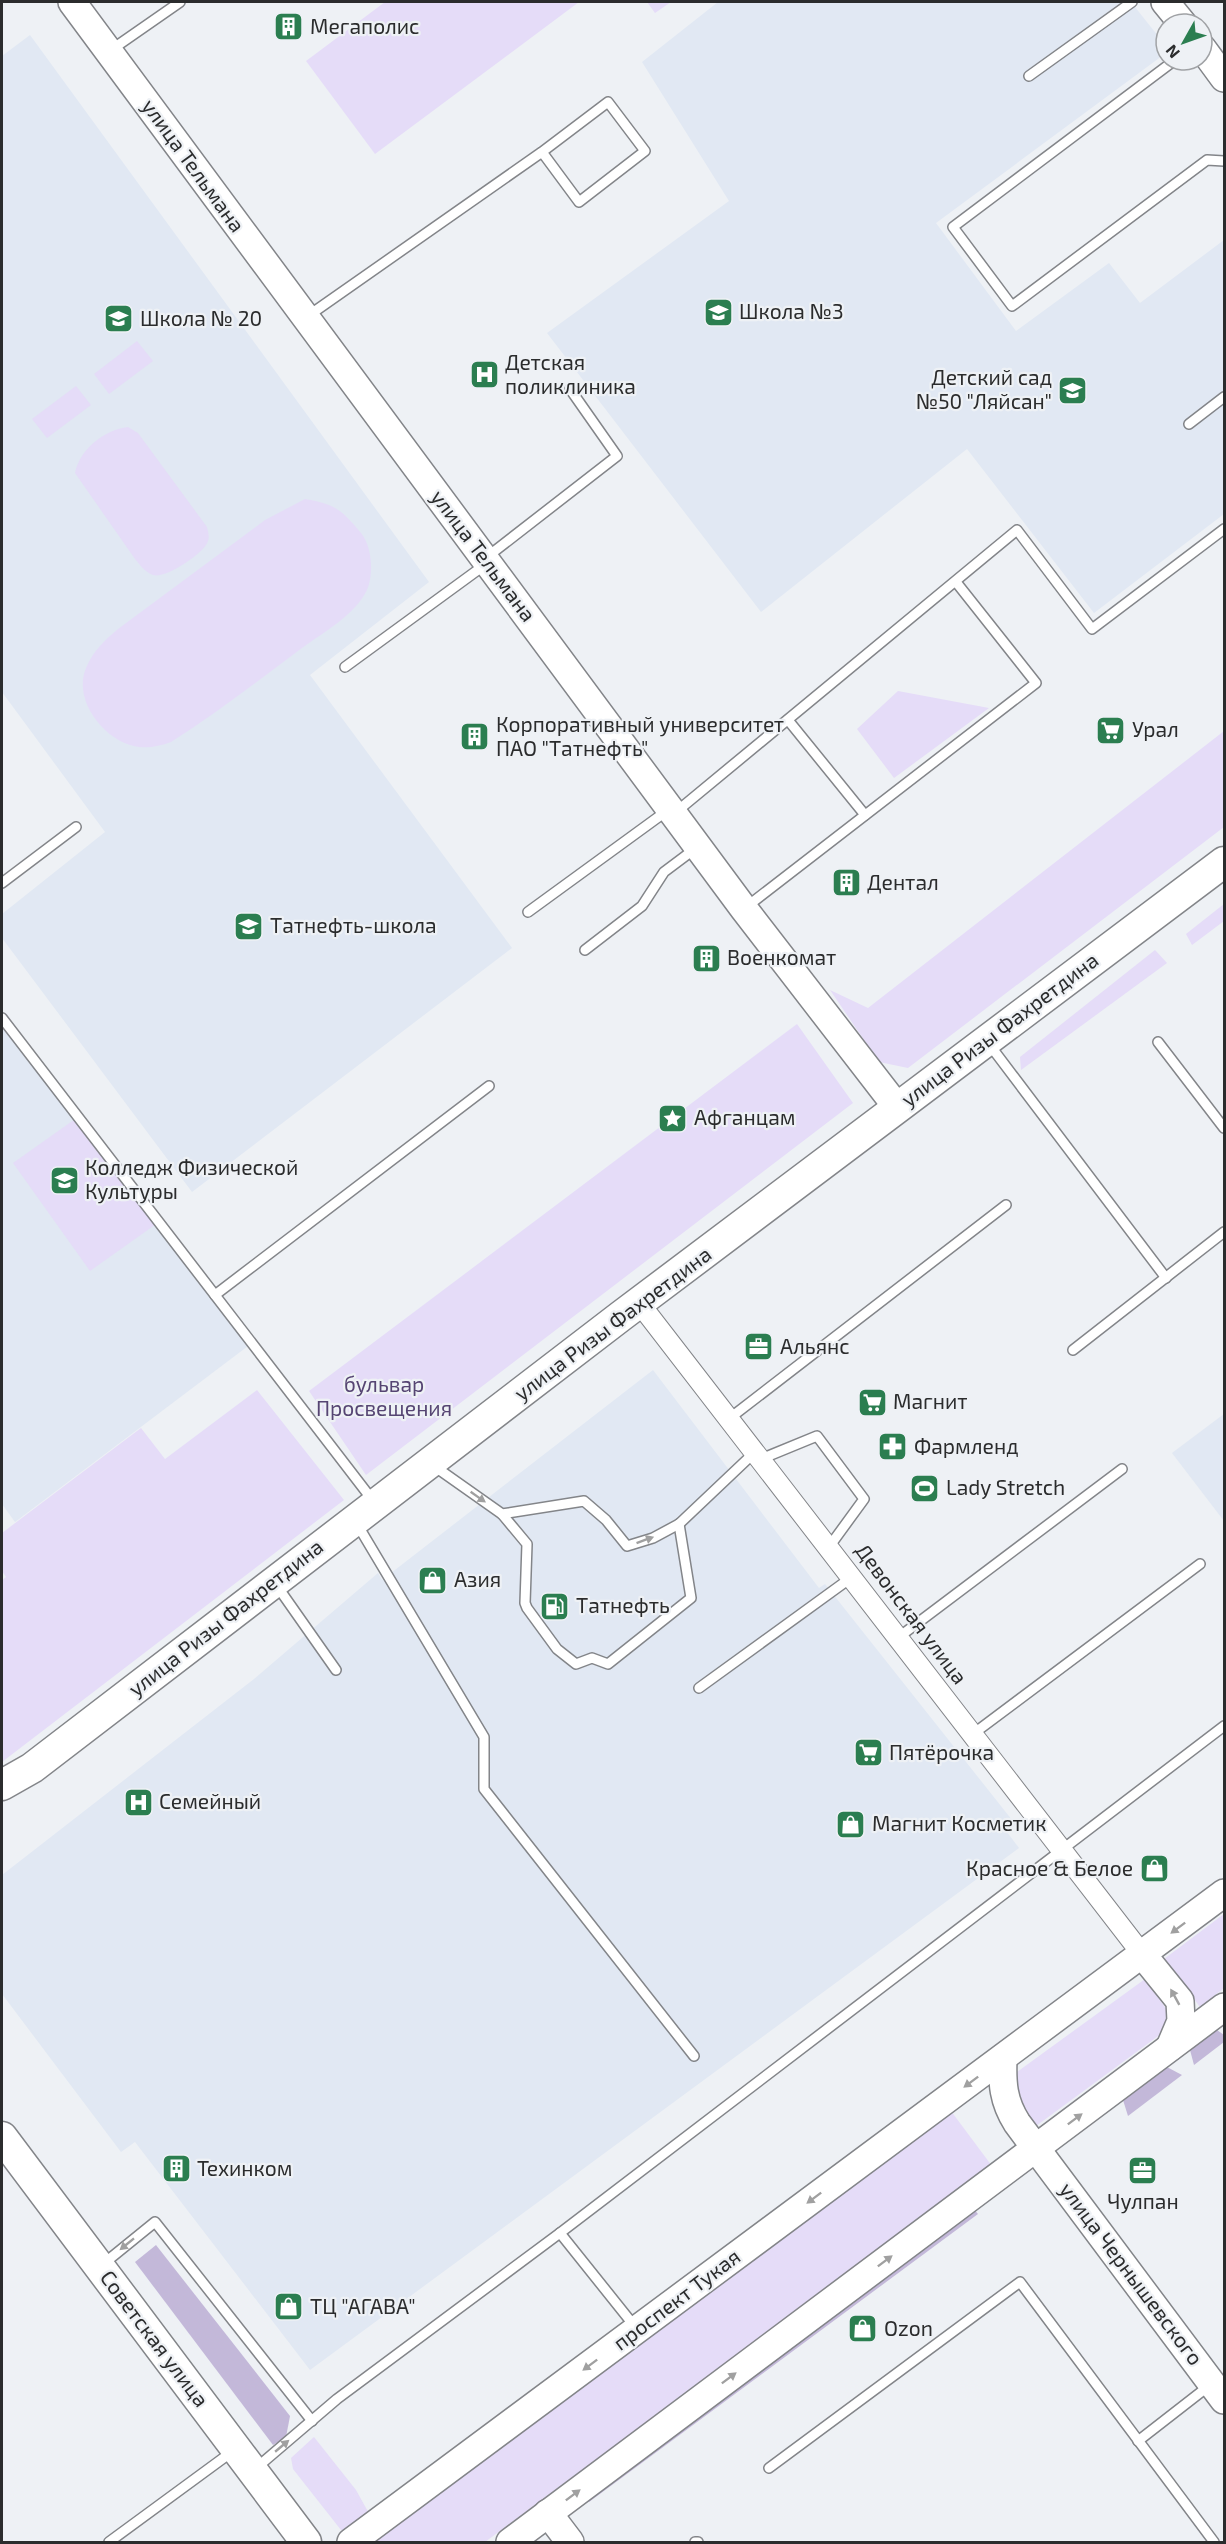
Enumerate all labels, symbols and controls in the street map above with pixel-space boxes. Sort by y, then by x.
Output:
building icon: Мегаполис [273,11,305,43]
north arrow [1154,12,1214,72]
place label: Мегаполис [310,13,419,38]
text: N [1161,41,1183,62]
street label: улица Тельмана [137,94,251,237]
school or university icon: Школа №3 [702,296,734,328]
place label: Школа №3 [739,298,844,323]
school or university icon: Школа № 20 [103,303,135,335]
place label: Школа № 20 [140,305,262,330]
place label: Детская поликлиника [505,349,636,398]
hospital icon: Детская поликлиника [468,359,500,391]
place label: Детский сад №50 "Ляйсан" [916,364,1052,413]
school or university icon: Детский сад №50 "Ляйсан" [1057,374,1089,406]
street label: улица Тельмана [426,484,542,626]
place label: Корпоративный университет ПАО "Татнефть" [496,711,784,760]
supermarket icon: Урал [1095,714,1127,746]
place label: Урал [1132,716,1179,741]
building icon: Корпоративный университет ПАО "Татнефть" [459,721,491,753]
building icon: Дентал [830,867,862,899]
place label: Дентал [867,869,939,894]
school or university icon: Татнефть-школа [233,910,265,942]
place label: Татнефть-школа [270,912,437,937]
building icon: Военкомат [690,942,722,974]
place label: Военкомат [727,944,836,969]
street label: улица Ризы Фахретдина [896,947,1103,1112]
place icon: Афганцам [657,1102,689,1134]
place label: Афганцам [694,1104,795,1129]
place label: Колледж Физической Культуры [85,1154,298,1204]
school or university icon: Колледж Физической Культуры [48,1164,80,1196]
street label: улица Ризы Фахретдина [509,1241,716,1406]
office icon: Альянс [743,1331,775,1363]
place label: Альянс [780,1333,850,1358]
park label: бульвар Просвещения [316,1371,452,1420]
supermarket icon: Магнит [856,1386,888,1418]
place label: Магнит [893,1388,968,1413]
pharmacy icon: Фармленд [877,1431,909,1463]
place label: Фармленд [914,1433,1019,1458]
sports icon: Lady Stretch [909,1472,941,1504]
place label: Lady Stretch [946,1474,1065,1499]
one-way arrow [469,1491,485,1503]
street label: улица Ризы Фахретдина [123,1533,328,1701]
one-way arrow [636,1534,654,1544]
street label: Девонская улица [850,1538,973,1689]
shop icon: Азия [417,1564,449,1596]
place label: Азия [454,1566,501,1591]
fuel station icon: Татнефть [539,1590,571,1622]
place label: Татнефть [576,1592,670,1617]
supermarket icon: Пятёрочка [852,1737,884,1769]
place label: Пятёрочка [889,1739,994,1764]
hospital icon: Семейный [122,1786,154,1818]
place label: Семейный [159,1788,261,1813]
shop icon: Магнит Косметик [835,1808,867,1840]
place label: Магнит Косметик [872,1810,1046,1835]
shop icon: Красное & Белое [1138,1853,1170,1885]
place label: Красное & Белое [966,1855,1133,1880]
one-way arrow [1170,1922,1186,1934]
one-way arrow [1170,1988,1180,2005]
one-way arrow [963,2076,979,2088]
one-way arrow [1067,2113,1083,2125]
building icon: Техинком [160,2153,192,2185]
place label: Техинком [197,2155,292,2180]
office icon: Чулпан [1127,2155,1159,2187]
street label: улица Чернышевского [1055,2177,1209,2370]
place label: Чулпан [1107,2188,1179,2214]
one-way arrow [806,2192,822,2205]
one-way arrow [119,2238,135,2251]
street label: проспект Тукая [608,2243,745,2355]
one-way arrow [877,2255,893,2267]
street label: Советская улица [95,2265,215,2412]
shop icon: ТЦ "АГАВА" [273,2291,305,2323]
place label: ТЦ "АГАВА" [310,2293,416,2318]
shop icon: Ozon [847,2313,879,2345]
place label: Ozon [884,2315,933,2340]
one-way arrow [583,2359,599,2371]
one-way arrow [721,2372,737,2384]
one-way arrow [274,2440,289,2453]
one-way arrow [565,2489,581,2501]

